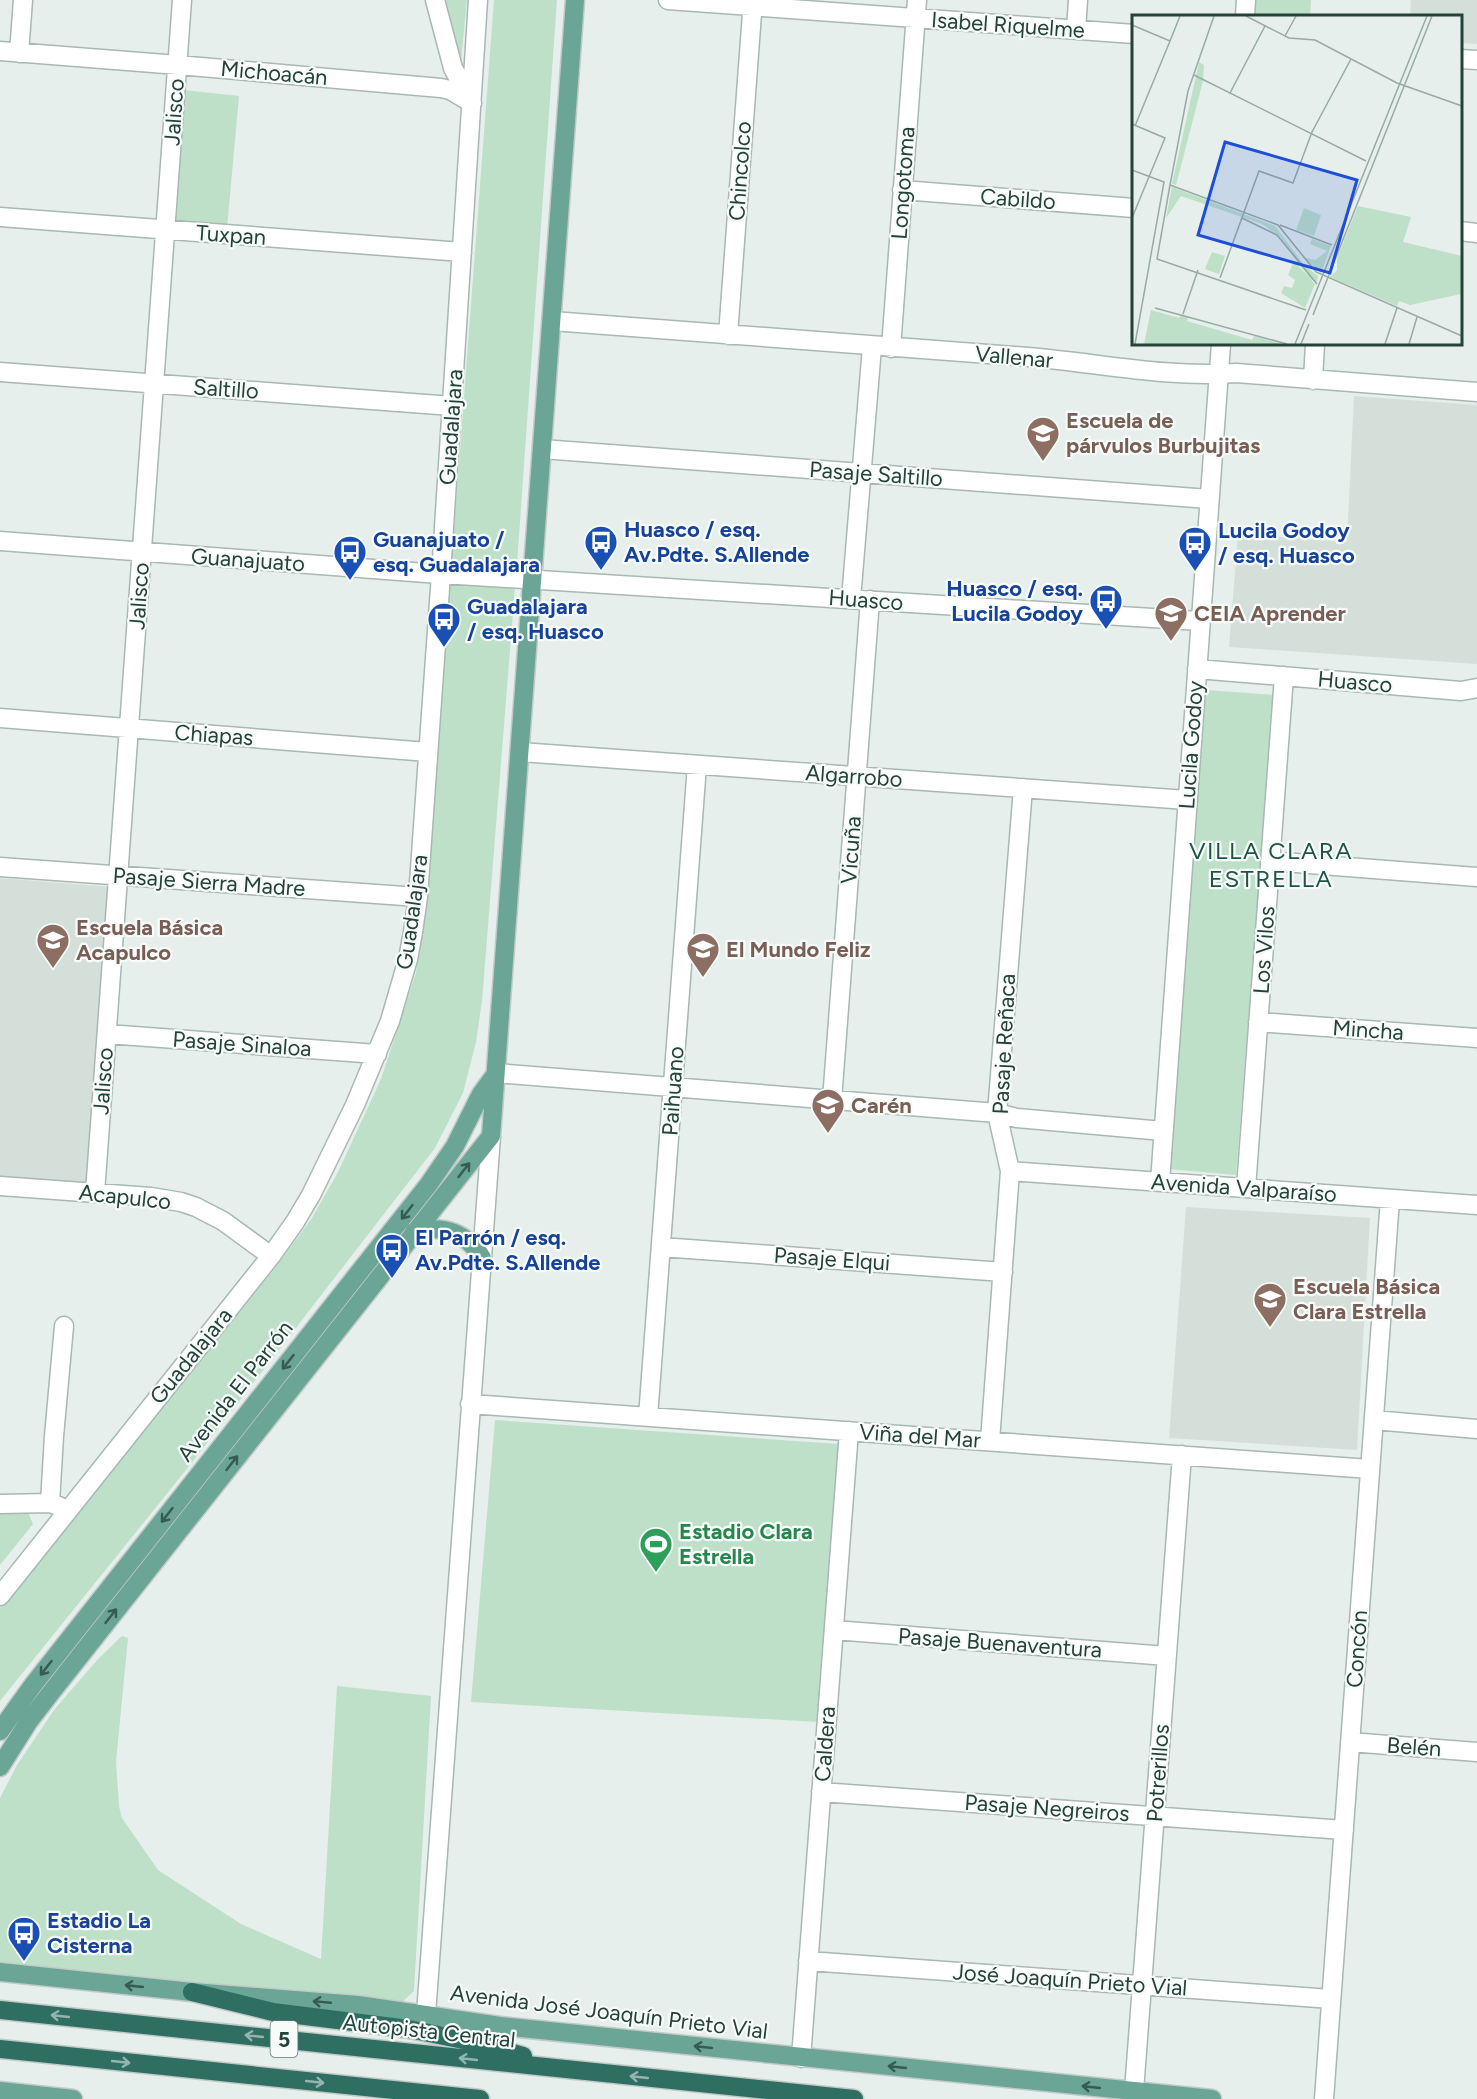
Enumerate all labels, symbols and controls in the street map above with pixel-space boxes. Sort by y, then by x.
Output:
street label: Isabel Riquelme [930,6,1086,44]
inset map [1132,15,1462,345]
street label: Michoacán [219,55,329,91]
street label: Jalisco [158,77,190,147]
street label: Chincolco [723,120,757,222]
street label: Longotoma [886,126,920,240]
street label: Cabildo [979,183,1057,215]
street label: Tuxpan [195,219,267,251]
street label: Vallenar [974,340,1055,374]
street label: Guadalajara [433,368,469,486]
street label: Saltillo [192,373,260,405]
place label: Escuela de párvulos Burbujitas [1066,407,1260,459]
school or university icon: Escuela de párvulos Burbujitas [1025,415,1061,462]
street label: Pasaje Saltillo [808,456,944,492]
place label: Huasco / esq. Av.Pdte. S.Allende [624,516,809,568]
place label: Lucila Godoy / esq. Huasco [1218,517,1355,569]
bus stop icon: Huasco / esq. Av.Pdte. S.Allende [583,524,619,571]
bus stop icon: Lucila Godoy / esq. Huasco [1177,525,1213,572]
place label: Guanajuato / esq. Guadalajara [373,526,540,578]
bus stop icon: Guanajuato / esq. Guadalajara [332,534,368,581]
street label: Guanajuato [190,543,306,577]
street label: Jalisco [123,561,155,631]
place label: Huasco / esq. Lucila Godoy [946,575,1083,627]
bus stop icon: Huasco / esq. Lucila Godoy [1088,583,1124,630]
street label: Huasco [828,584,904,616]
place label: Guadalajara / esq. Huasco [467,593,604,645]
school or university icon: CEIA Aprender [1153,595,1189,642]
place label: CEIA Aprender [1194,600,1346,627]
bus stop icon: Guadalajara / esq. Huasco [426,601,462,648]
street label: Huasco [1316,665,1394,699]
street label: Lucila Godoy [1173,679,1209,810]
street label: Chiapas [174,719,254,751]
street label: Algarrobo [805,759,903,793]
street label: Vicuña [835,815,867,885]
district label: VILLA CLARA ESTRELLA [1189,836,1353,893]
street label: Guadalajara [391,853,433,971]
street label: Pasaje Sierra Madre [112,862,306,902]
street label: Los Vilos [1247,905,1281,995]
place label: Escuela Básica Acapulco [76,914,223,966]
school or university icon: Escuela Básica Acapulco [35,922,71,969]
school or university icon: El Mundo Feliz [685,931,721,978]
place label: El Mundo Feliz [726,936,870,963]
street label: Pasaje Reñaca [987,973,1021,1115]
street label: Mincha [1331,1014,1405,1046]
street label: Pasaje Sinaloa [171,1026,313,1062]
street label: Paihuano [656,1045,690,1137]
street label: Jalisco [87,1046,119,1116]
school or university icon: Carén [810,1087,846,1134]
place label: Carén [851,1092,912,1119]
one-way arrow [457,1162,470,1178]
street label: Avenida Valparaíso [1150,1168,1338,1208]
street label: Acapulco [78,1179,172,1215]
one-way arrow [401,1204,414,1220]
place label: El Parrón / esq. Av.Pdte. S.Allende [415,1224,600,1276]
bus stop icon: El Parrón / esq. Av.Pdte. S.Allende [374,1232,410,1279]
street label: Pasaje Elqui [773,1241,891,1277]
place label: Escuela Básica Clara Estrella [1293,1273,1440,1325]
school or university icon: Escuela Básica Clara Estrella [1252,1281,1288,1328]
street label: Guadalajara [144,1302,238,1410]
street label: Avenida El Parrón [172,1315,298,1467]
one-way arrow [282,1354,295,1370]
street label: Viña del Mar [858,1418,982,1454]
one-way arrow [226,1455,239,1471]
one-way arrow [161,1507,174,1523]
place label: Estadio Clara Estrella [679,1518,813,1570]
sports icon: Estadio Clara Estrella [638,1526,674,1573]
one-way arrow [105,1608,118,1624]
street label: Concón [1341,1609,1373,1689]
street label: Pasaje Buenaventura [897,1622,1103,1664]
one-way arrow [40,1660,53,1676]
street label: Caldera [809,1705,841,1783]
street label: Potrerillos [1141,1723,1175,1823]
street label: Belén [1386,1732,1442,1762]
street label: Pasaje Negreiros [963,1789,1131,1827]
place label: Estadio La Cisterna [47,1907,151,1959]
bus stop icon: Estadio La Cisterna [6,1915,42,1962]
street label: José Joaquín Prieto Vial [952,1958,1188,2002]
street label: Avenida José Joaquín Prieto Vial [449,1979,769,2045]
one-way arrow [124,1980,144,1991]
one-way arrow [313,1996,333,2007]
street label: Autopista Central [341,2009,517,2053]
one-way arrow [50,2010,70,2021]
road number: 5 [270,2021,298,2057]
one-way arrow [244,2030,264,2041]
one-way arrow [694,2041,714,2052]
one-way arrow [459,2053,479,2064]
one-way arrow [110,2056,130,2067]
one-way arrow [888,2061,908,2072]
one-way arrow [629,2071,649,2082]
one-way arrow [304,2077,324,2088]
one-way arrow [1082,2081,1102,2092]

